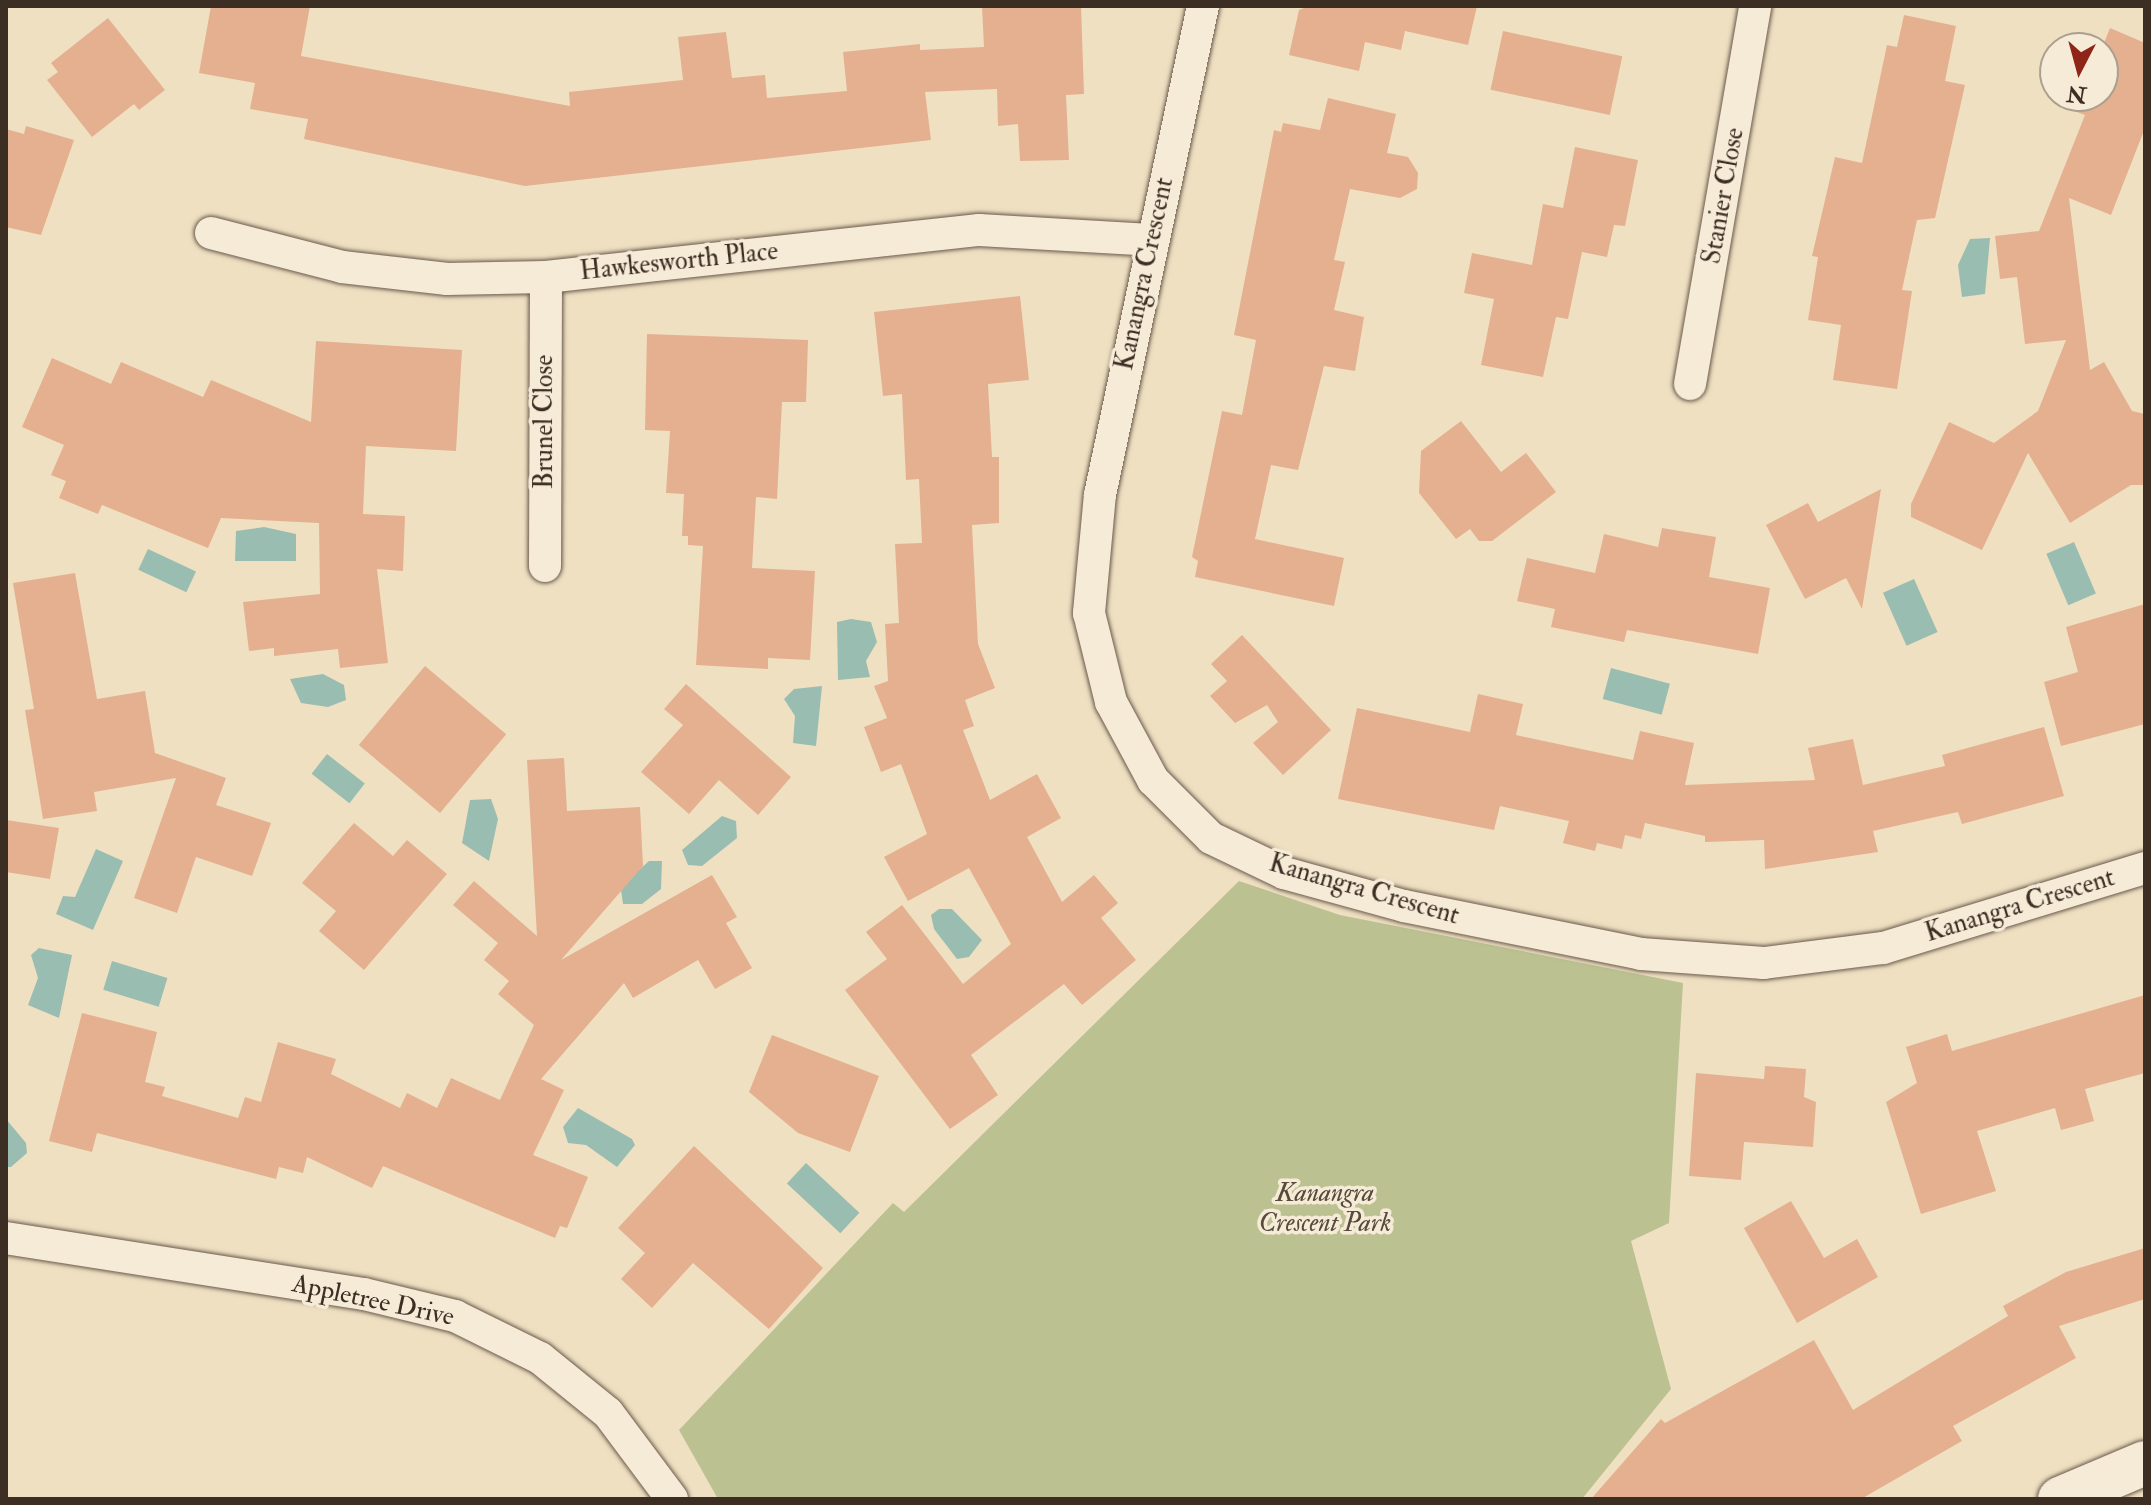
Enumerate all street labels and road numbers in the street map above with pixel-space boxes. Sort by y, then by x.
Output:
street label: Stanier Close [1697,125,1751,267]
street label: Kanangra Crescent [1109,175,1181,373]
street label: Hawkesworth Place [578,236,780,288]
street label: Brunel Close [529,355,561,489]
street label: Kanangra Crescent [1265,848,1463,932]
street label: Kanangra Crescent [1922,862,2118,950]
street label: Appletree Drive [289,1269,457,1333]

